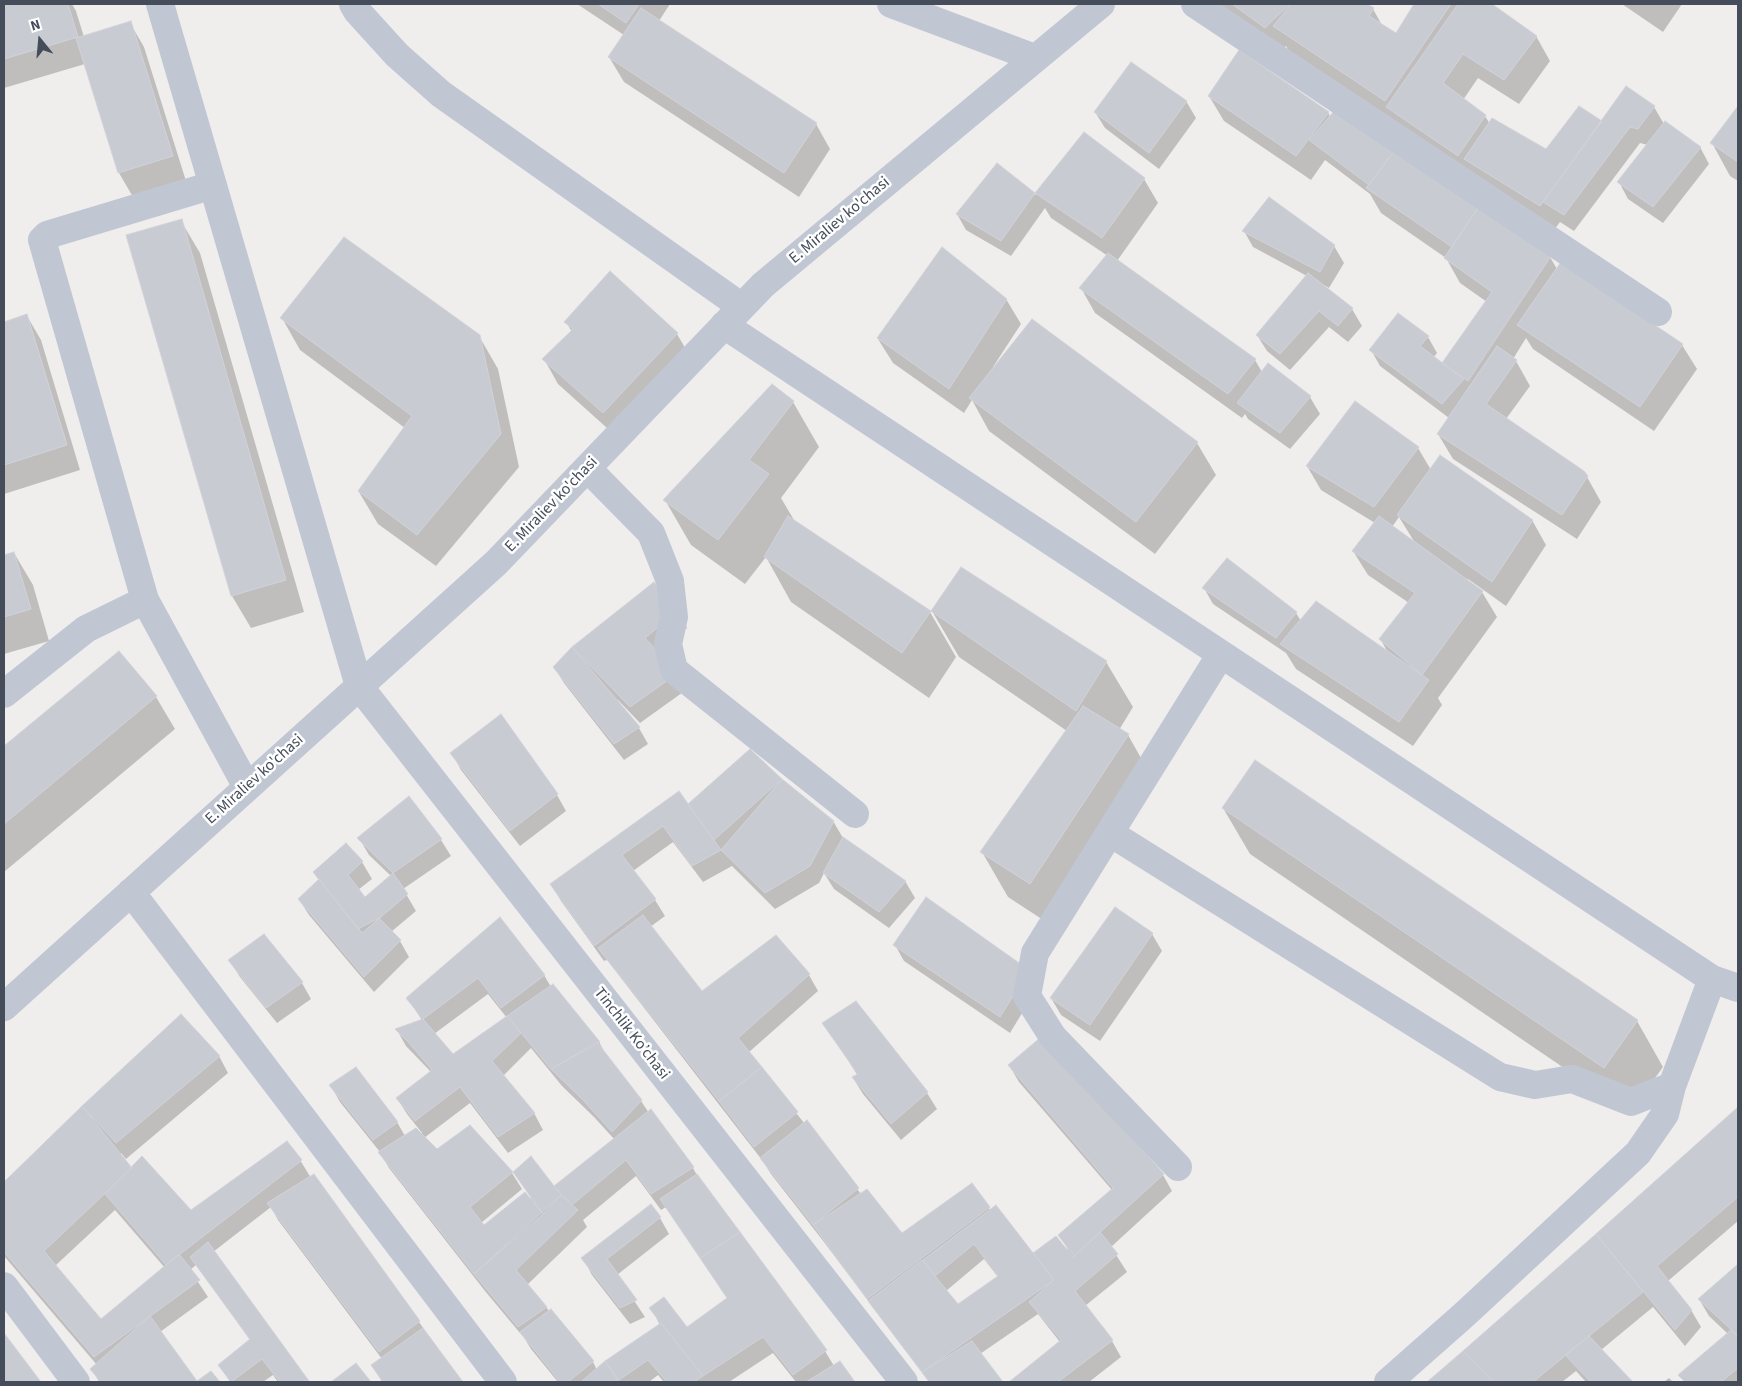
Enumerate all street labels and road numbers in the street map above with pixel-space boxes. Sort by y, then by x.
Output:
street label: E. Miraliev ko'chasi [786,173,894,269]
street label: E. Miraliev ko'chasi [502,453,602,557]
street label: E. Miraliev ko'chasi [202,731,308,829]
street label: Tinchlik Ko’chasi [589,984,673,1084]

